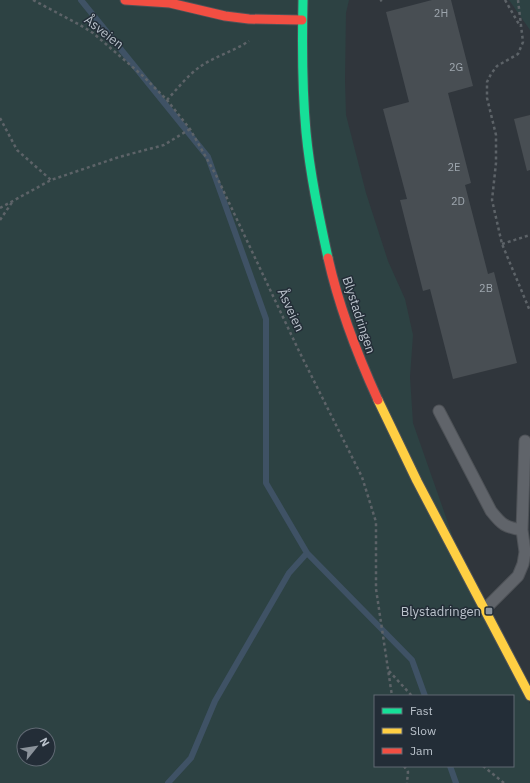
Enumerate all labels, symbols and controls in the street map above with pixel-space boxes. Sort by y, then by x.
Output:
house number: 2H [434,6,448,20]
street label: Åsveien [81,11,127,53]
house number: 2G [449,60,463,74]
house number: 2E [447,160,461,174]
house number: 2D [451,194,465,208]
street label: Blystadringen [339,274,379,356]
house number: 2B [479,281,493,295]
street label: Åsveien [274,286,308,334]
place label: Blystadringen [401,603,481,620]
marker: Blystadringen [484,606,494,616]
legend [374,695,514,767]
text: Fast [410,703,433,718]
text: Slow [410,723,436,738]
north arrow [16,727,56,767]
text: N [37,735,53,749]
text: Jam [410,743,433,758]

